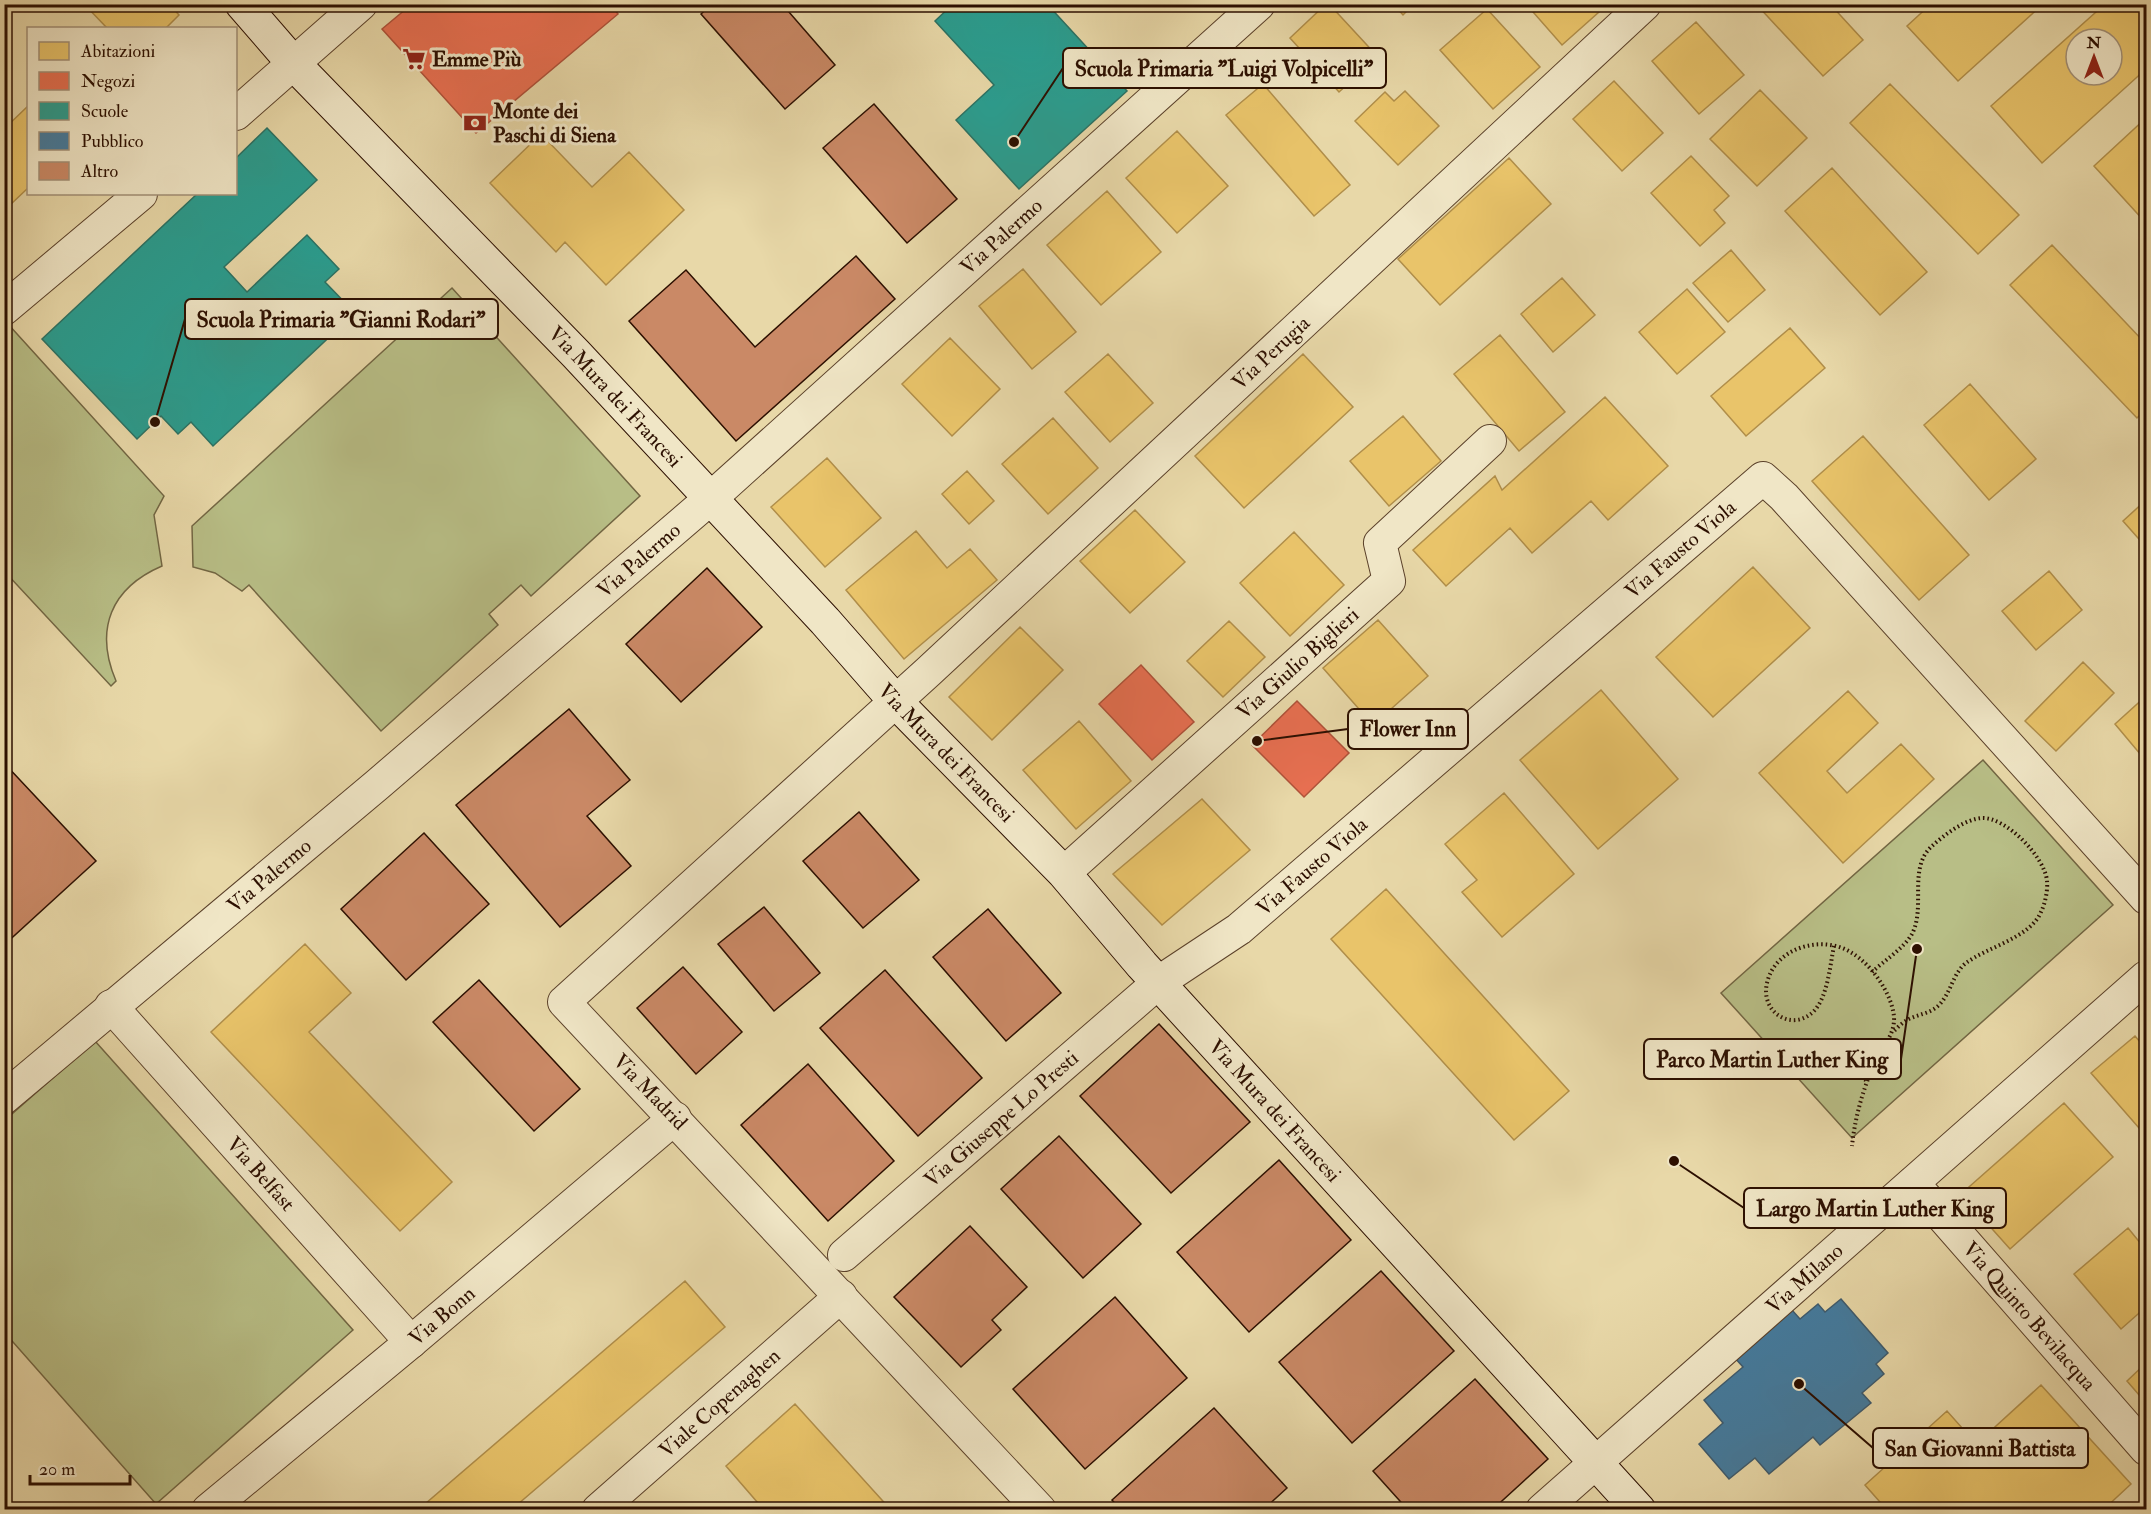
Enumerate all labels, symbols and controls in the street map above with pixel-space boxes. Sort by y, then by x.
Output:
legend [27,27,237,195]
north arrow [2064,27,2124,87]
text: N [2086,33,2102,53]
text: Abitazioni [80,40,155,63]
supermarket icon: Emme Più [401,46,427,72]
place label: Emme Più [432,46,522,73]
callout: Scuola Primaria "Luigi Volpicelli" [1063,48,1386,88]
text: Scuola Primaria "Luigi Volpicelli" [1075,55,1374,84]
text: Negozi [81,70,135,93]
place label: Monte dei Paschi di Siena [492,98,617,149]
text: Scuole [81,100,129,123]
bank icon: Monte dei Paschi di Siena [462,110,488,136]
text: Pubblico [81,130,144,153]
text: Altro [80,160,118,183]
street label: Via Palermo [954,192,1048,281]
callout: Scuola Primaria "Gianni Rodari" [185,299,498,339]
text: Scuola Primaria "Gianni Rodari" [197,306,486,334]
street label: Via Perugia [1226,309,1316,396]
street label: Via Mura dei Francesi [543,320,689,473]
street label: Via Fausto Viola [1619,494,1742,605]
street label: Via Palermo [591,517,686,604]
street label: Via Giulio Biglieri [1231,601,1365,725]
street label: Via Mura dei Francesi [872,677,1020,828]
callout: Flower Inn [1348,709,1468,749]
text: Flower Inn [1360,715,1457,743]
street label: Via Fausto Viola [1251,811,1373,922]
street label: Via Palermo [221,832,317,919]
street label: Via Mura dei Francesi [1203,1033,1347,1188]
callout: Parco Martin Luther King [1644,1039,1901,1079]
street label: Via Giuseppe Lo Presti [918,1044,1084,1193]
text: Parco Martin Luther King [1656,1046,1889,1075]
street label: Via Madrid [607,1048,694,1136]
street label: Via Belfast [221,1131,301,1217]
callout: Largo Martin Luther King [1744,1188,2006,1228]
text: Largo Martin Luther King [1756,1195,1995,1224]
street label: Via Quinto Bevilacqua [1957,1236,2103,1397]
street label: Via Milano [1760,1237,1849,1320]
street label: Via Bonn [403,1280,481,1352]
street label: Viale Copenaghen [653,1342,786,1464]
callout: San Giovanni Battista [1873,1428,2088,1468]
text: San Giovanni Battista [1885,1435,2076,1463]
scale bar [30,1448,130,1486]
text: 20 m [39,1458,75,1481]

